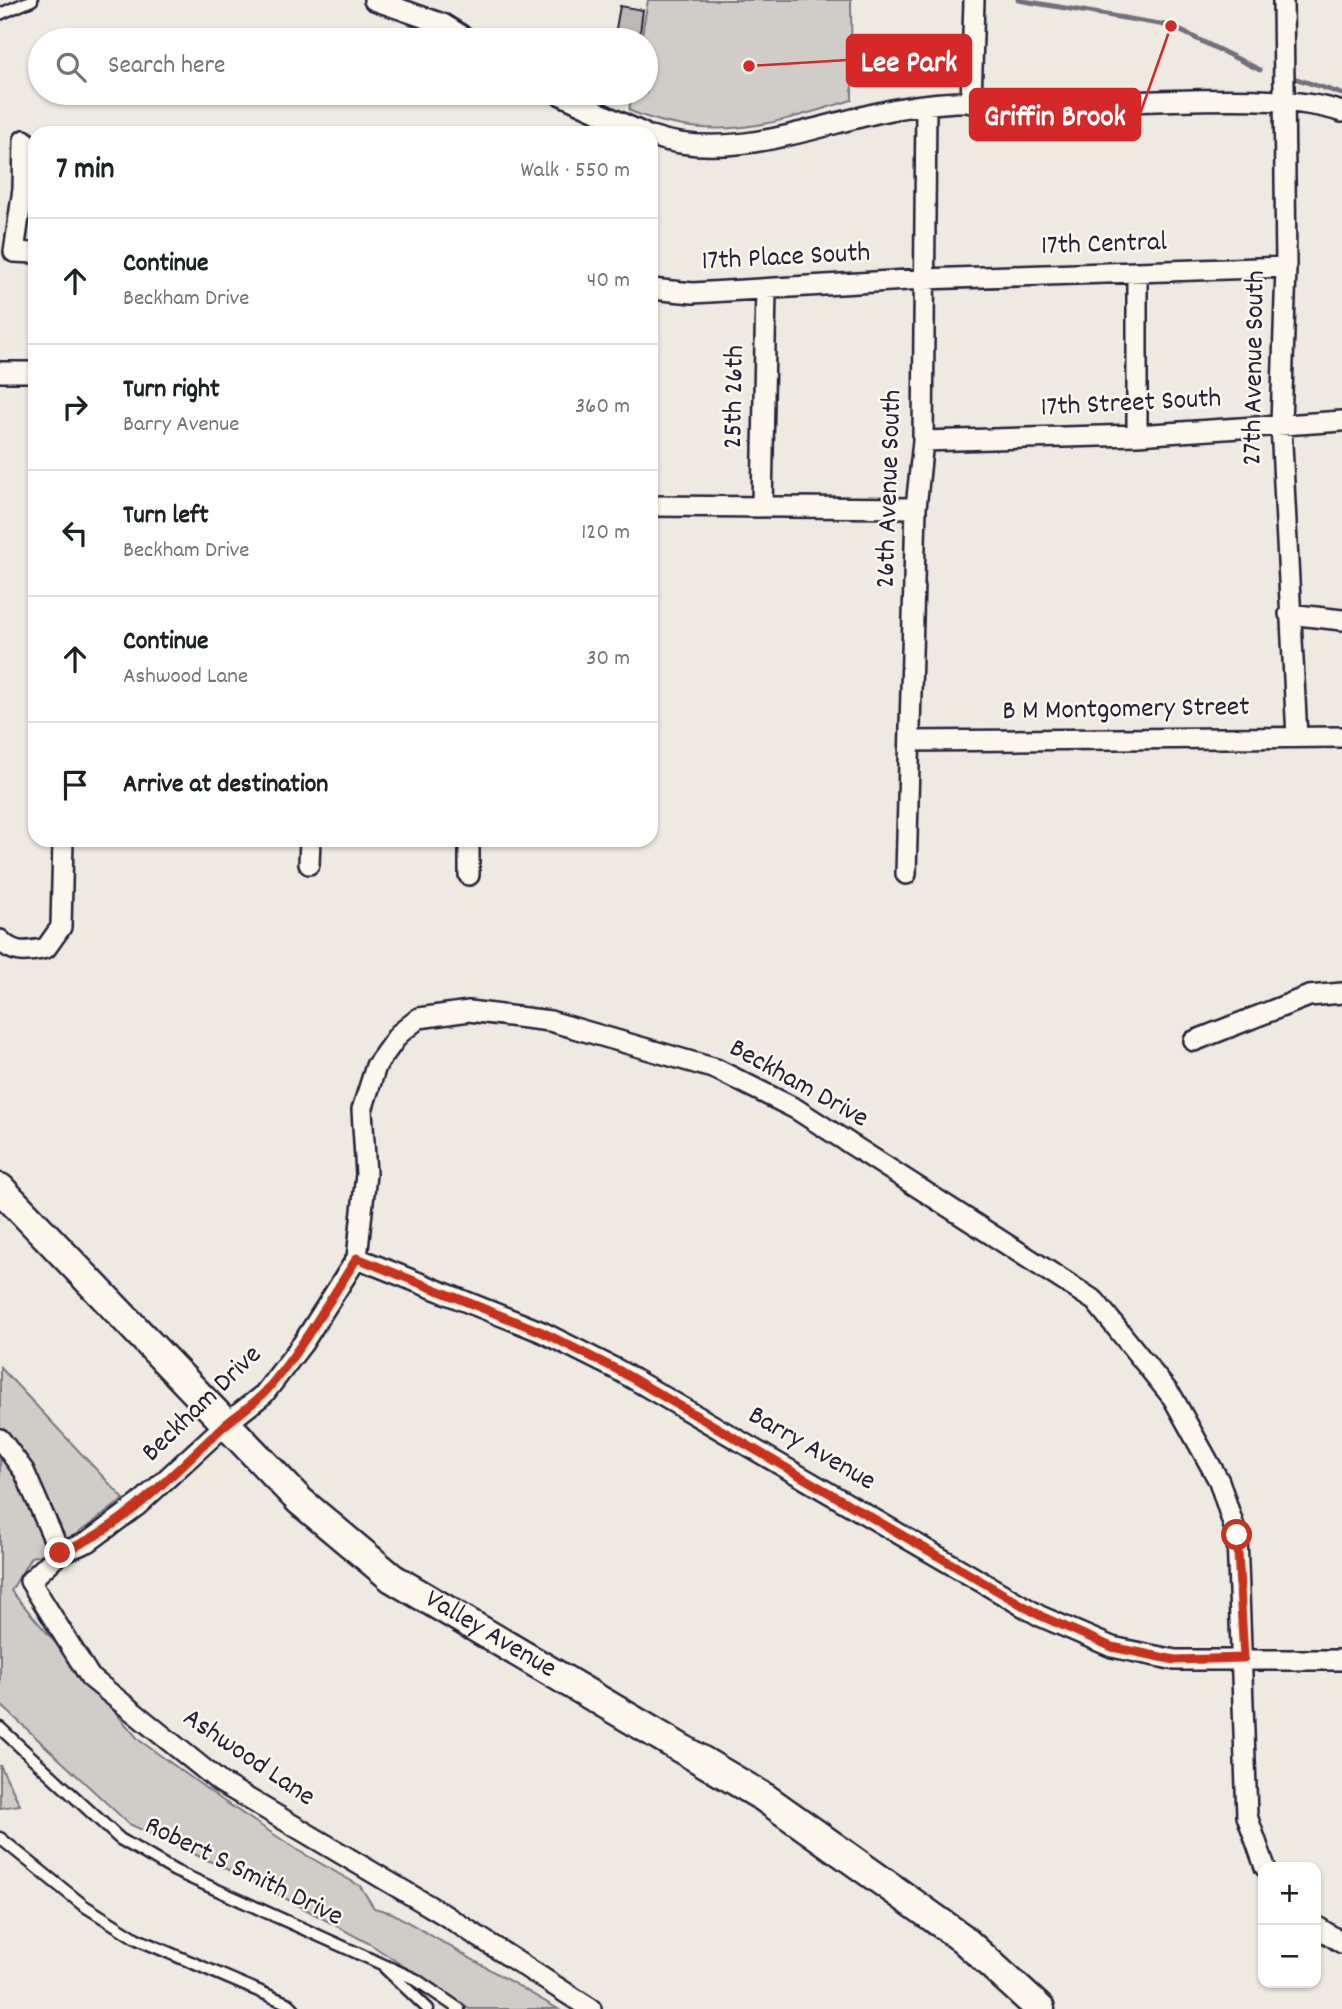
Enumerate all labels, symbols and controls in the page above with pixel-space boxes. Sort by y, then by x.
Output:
search box [28,28,658,105]
callout: Lee Park [847,35,971,86]
text: Lee Park [861,44,957,87]
icon: search [52,48,90,86]
text: Search here [108,48,226,85]
callout: Griffin Brook [970,89,1140,140]
text: Griffin Brook [984,98,1126,141]
text: 7 min [56,150,114,193]
text: Walk · 550 m [520,155,630,188]
street label: 17th Central [1040,224,1168,268]
street label: 17th Place South [701,235,871,283]
text: Continue [123,246,208,283]
icon: ahead [56,262,94,300]
text: 40 m [587,265,630,298]
street label: 27th Avenue South [1234,270,1278,466]
text: Beckham Drive [123,283,249,316]
street label: 25th 26th [715,345,757,449]
text: Turn right [123,372,220,409]
street label: 17th Street South [1040,380,1222,430]
icon: right [56,388,94,426]
street label: 26th Avenue South [868,389,914,589]
text: 360 m [575,391,630,424]
text: Barry Avenue [123,409,239,442]
text: Turn left [123,498,209,535]
icon: left [56,514,94,552]
text: 120 m [581,517,630,550]
text: Beckham Drive [123,535,249,568]
text: Continue [123,624,208,661]
icon: ahead [56,640,94,678]
text: 30 m [586,643,630,676]
text: Ashwood Lane [123,661,248,694]
street label: B M Montgomery Street [1002,689,1250,733]
icon: arrive [56,766,94,804]
text: Arrive at destination [123,767,328,804]
street label: Beckham Drive [721,1030,875,1140]
street label: Beckham Drive [134,1337,272,1473]
street label: Barry Avenue [740,1397,882,1503]
route start [1221,1519,1252,1550]
route end [44,1537,75,1568]
street label: Valley Avenue [416,1581,563,1690]
street label: Ashwood Lane [174,1700,322,1818]
street label: Robert S Smith Drive [137,1808,349,1938]
map controls [1258,1862,1321,1988]
button: + [1258,1862,1321,1925]
button: − [1258,1925,1321,1988]

